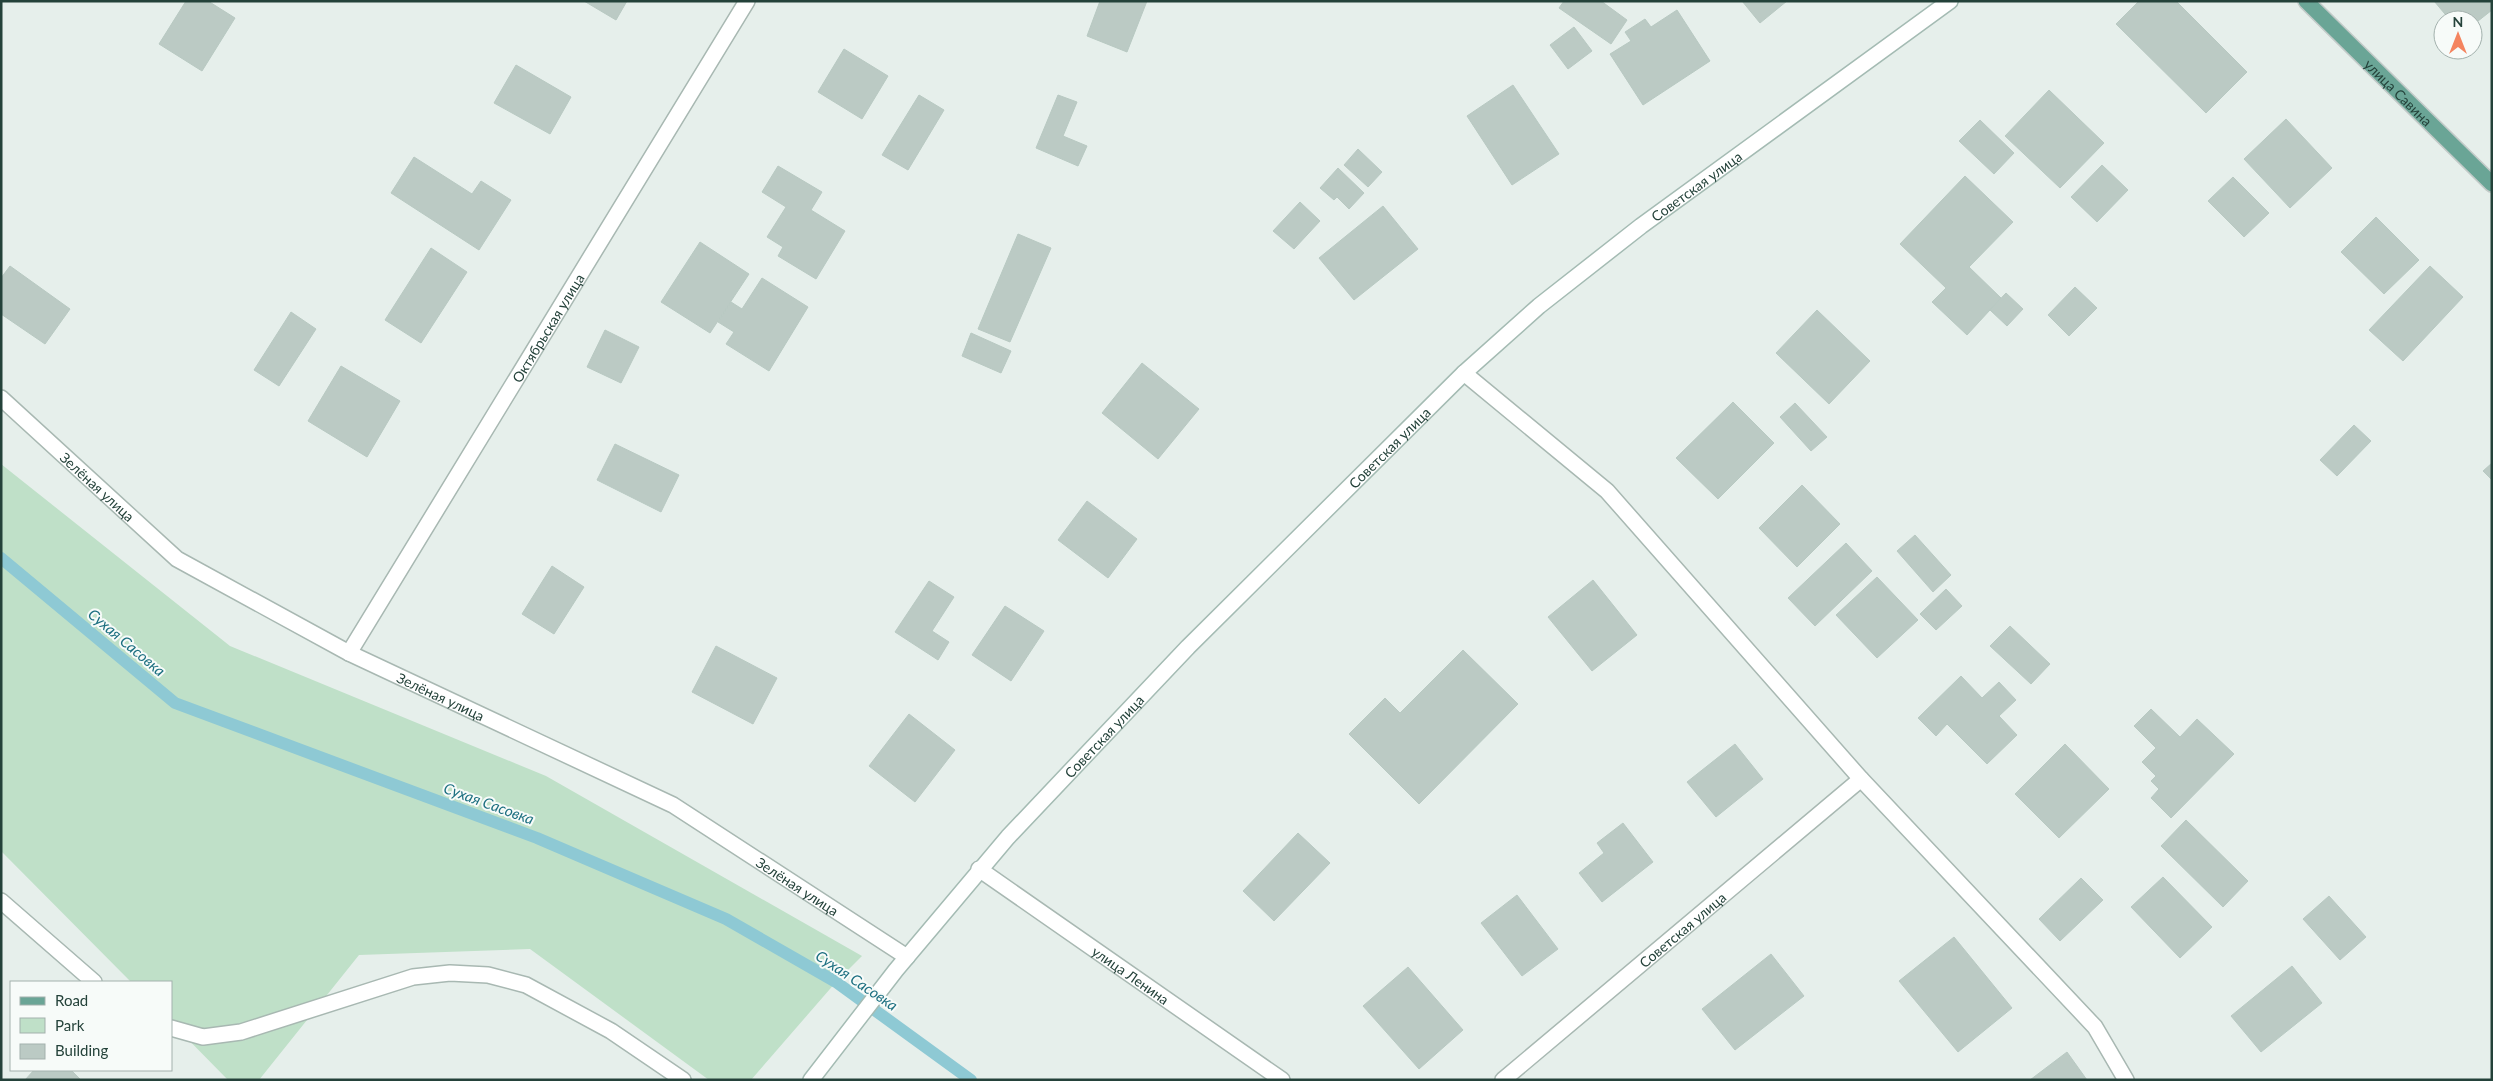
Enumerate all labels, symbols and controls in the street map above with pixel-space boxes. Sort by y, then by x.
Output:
north arrow [2433,10,2483,60]
text: N [2453,13,2463,30]
street label: улица Савина [2361,55,2436,129]
street label: Советская улица [1648,147,1745,224]
street label: Октябрьская улица [508,270,587,385]
street label: Советская улица [1345,403,1433,491]
street label: Зелёная улица [57,448,138,525]
water label: Сухая Сасовка [85,605,169,680]
street label: Зелёная улица [394,668,487,724]
street label: Советская улица [1060,691,1147,781]
water label: Сухая Сасовка [441,778,537,828]
street label: Зелёная улица [753,853,842,919]
street label: Советская улица [1635,888,1729,971]
street label: улица Ленина [1089,942,1173,1007]
water label: Сухая Сасовка [813,946,902,1014]
legend [10,981,172,1071]
text: Road [55,991,88,1009]
text: Park [55,1016,85,1034]
text: Building [55,1041,108,1059]

